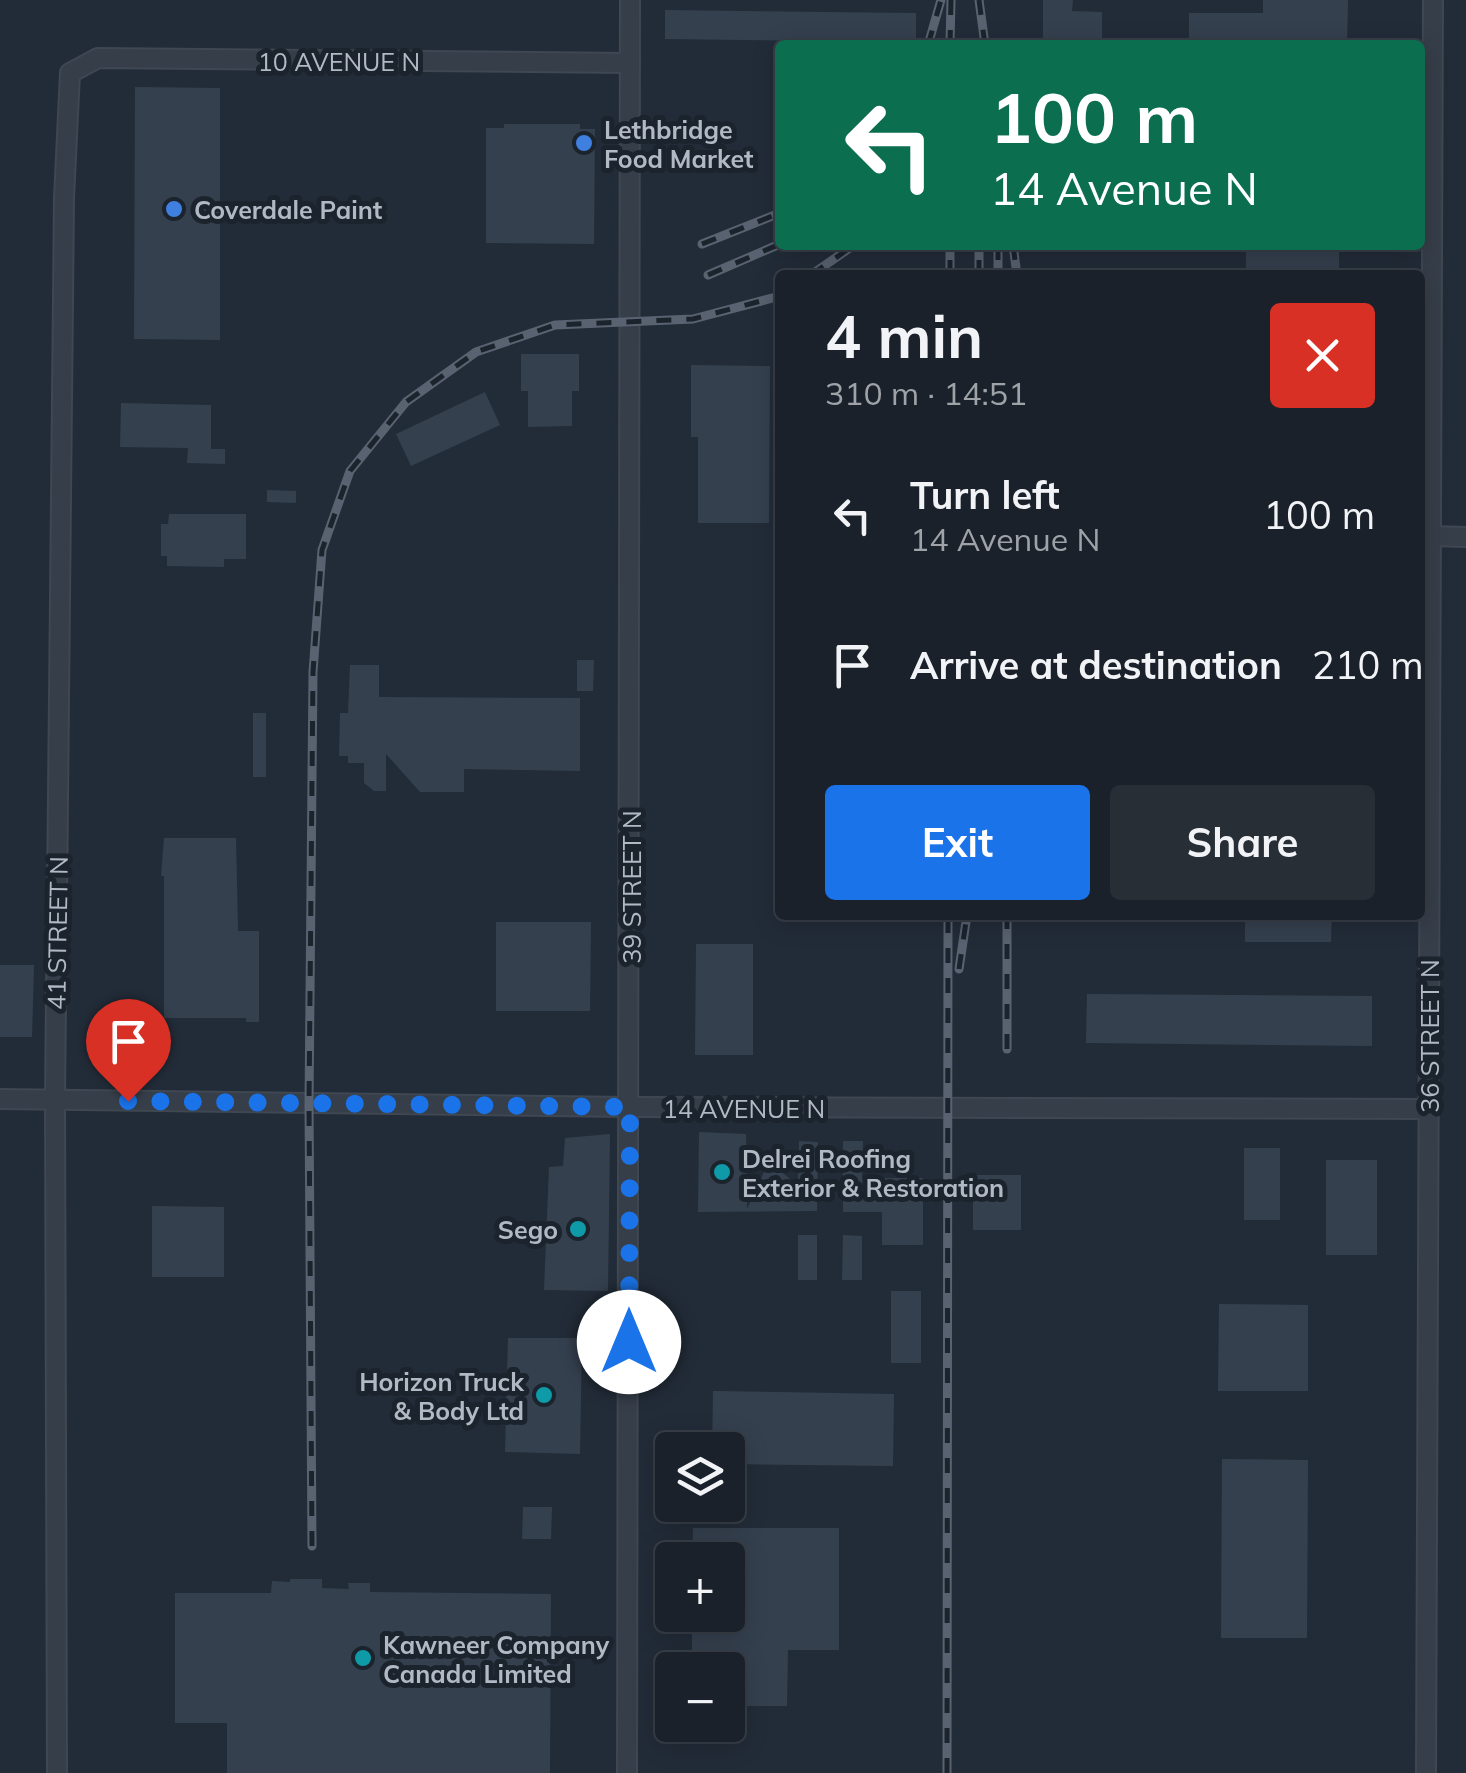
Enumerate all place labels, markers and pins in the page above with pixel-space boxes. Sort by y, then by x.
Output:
place label: Lethbridge Food Market [604,114,754,174]
marker: Lethbridge Food Market [573,132,595,154]
place label: Coverdale Paint [194,194,383,225]
marker: Coverdale Paint [163,198,185,220]
pin [86,999,171,1102]
place label: Delrei Roofing Exterior & Restoration [742,1143,1004,1203]
marker: Delrei Roofing Exterior & Restoration [711,1161,733,1183]
place label: Sego [498,1214,558,1245]
marker: Sego [567,1218,589,1240]
place label: Horizon Truck & Body Ltd [359,1366,525,1426]
marker: Horizon Truck & Body Ltd [533,1384,555,1406]
place label: Kawneer Company Canada Limited [383,1629,610,1689]
marker: Kawneer Company Canada Limited [352,1647,374,1669]

